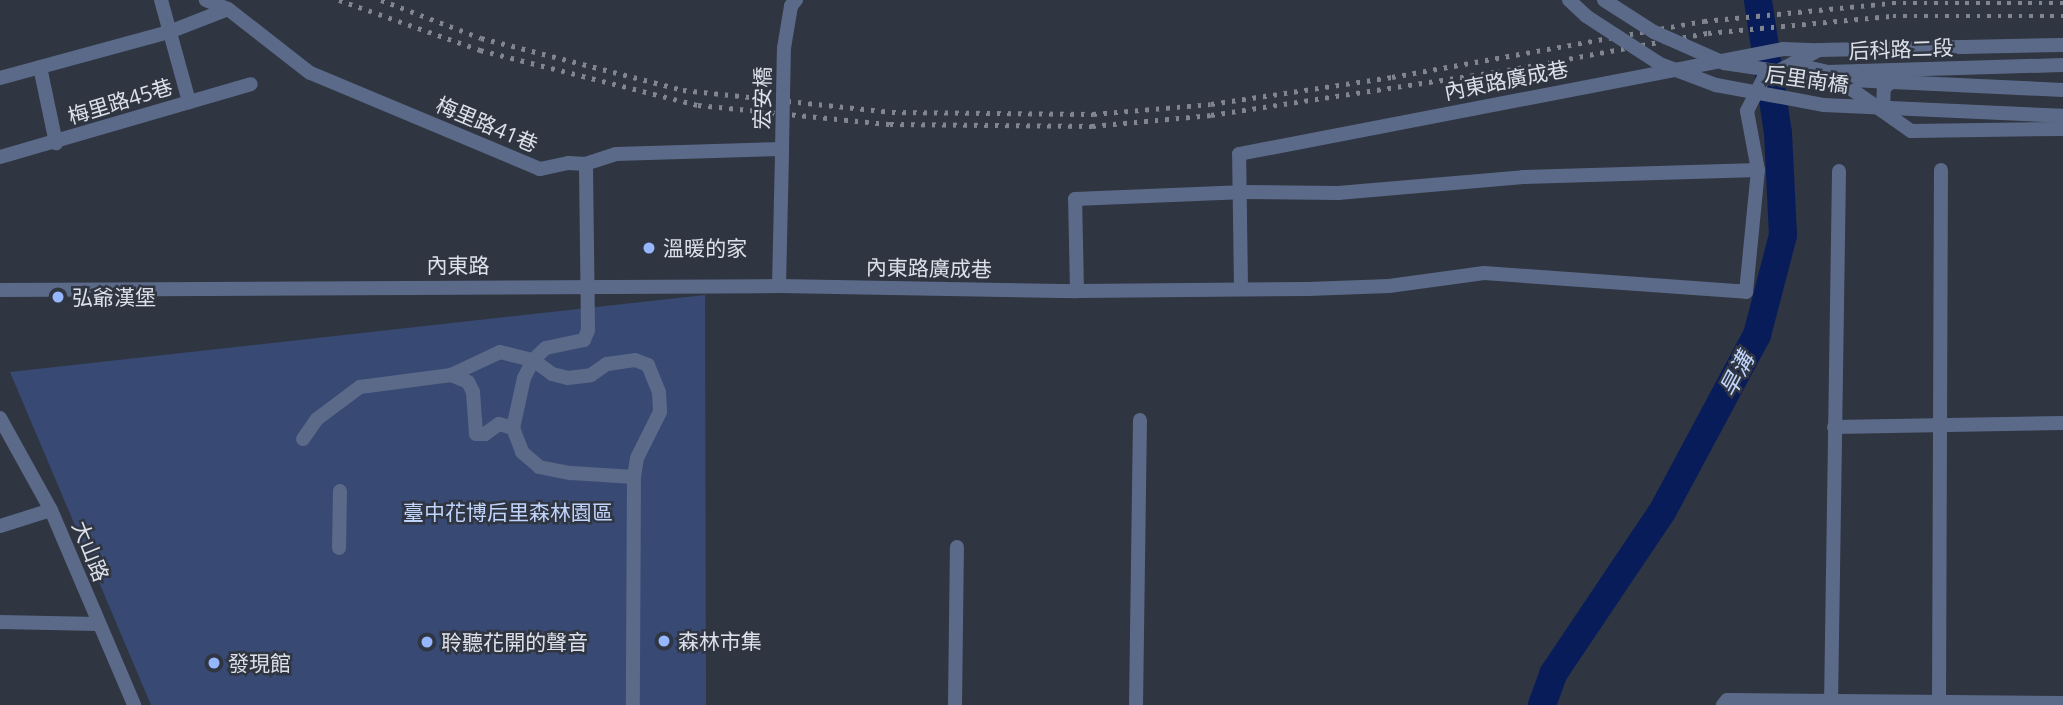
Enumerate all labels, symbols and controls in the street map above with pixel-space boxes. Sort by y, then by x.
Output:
street label: 后科路二段 [1848,35,1954,63]
street label: 內東路廣成巷 [1442,56,1570,104]
street label: 后里南橋 [1764,61,1850,97]
street label: 宏安橋 [749,66,775,130]
street label: 梅里路45巷 [65,73,175,129]
street label: 梅里路41巷 [432,91,542,157]
place label: 溫暖的家 [663,235,747,261]
marker: 溫暖的家 [641,240,657,256]
street label: 內東路 [427,252,489,278]
street label: 內東路廣成巷 [866,254,992,282]
place label: 弘爺漢堡 [72,284,156,310]
marker: 弘爺漢堡 [50,289,66,305]
water label: 旱溝 [1713,347,1759,401]
park label: 臺中花博后里森林園區 [403,499,613,525]
street label: 大山路 [68,517,114,585]
place label: 森林市集 [678,628,762,654]
place label: 聆聽花開的聲音 [441,629,588,655]
marker: 森林市集 [656,633,672,649]
marker: 聆聽花開的聲音 [419,634,435,650]
place label: 發現館 [228,650,291,676]
marker: 發現館 [206,655,222,671]

